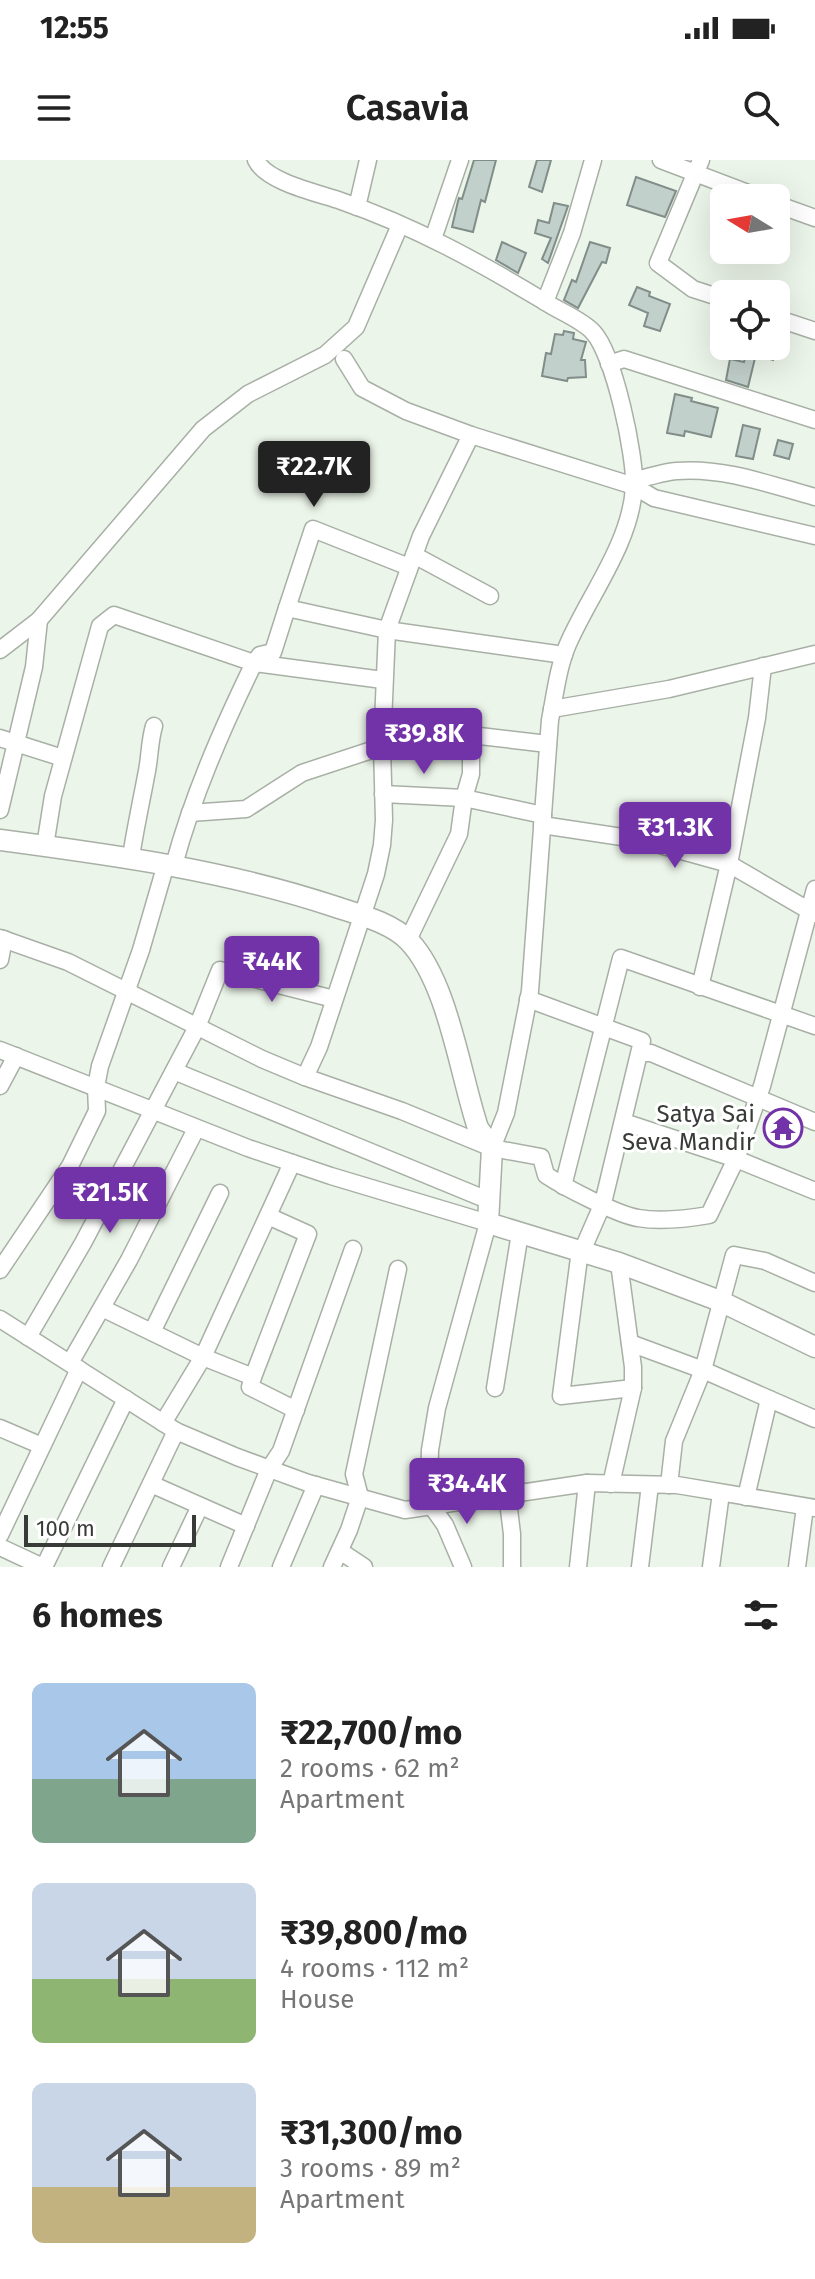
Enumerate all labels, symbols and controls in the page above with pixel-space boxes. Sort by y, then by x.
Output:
text: 12:55 [40,10,109,46]
icon: menu [32,86,76,130]
text: Casavia [346,86,469,130]
icon: search [739,86,783,130]
north arrow [710,184,790,264]
map controls [710,184,790,360]
button: locate [710,280,790,360]
pin: ₹22.7K [249,441,379,509]
text: ₹22.7K [276,451,352,482]
pin: ₹39.8K [359,708,489,776]
text: ₹39.8K [384,718,464,749]
pin: ₹31.3K [610,802,740,870]
text: ₹31.3K [637,812,713,843]
pin: ₹44K [225,936,319,1004]
text: ₹44K [242,946,302,977]
place label: Satya Sai Seva Mandir [622,1100,756,1156]
temple icon: Satya Sai Seva Mandir [762,1107,804,1149]
pin: ₹21.5K [45,1167,175,1235]
text: ₹21.5K [72,1177,148,1208]
pin: ₹34.4K [402,1458,532,1526]
text: ₹34.4K [427,1468,507,1499]
scale bar [24,1511,196,1547]
text: 100 m [36,1515,95,1542]
icon: filters [739,1593,783,1637]
text: 6 homes [32,1595,163,1636]
text: ₹22,700/mo [280,1712,462,1753]
icon: home [96,1715,192,1811]
text: 2 rooms · 62 m² [280,1753,460,1784]
text: Apartment [280,1784,405,1815]
text: ₹39,800/mo [280,1912,468,1953]
icon: home [96,1915,192,2011]
text: 4 rooms · 112 m² [280,1953,469,1984]
text: House [280,1984,354,2015]
text: ₹31,300/mo [280,2112,463,2153]
icon: home [96,2115,192,2211]
text: 3 rooms · 89 m² [280,2153,461,2184]
text: Apartment [280,2184,405,2215]

